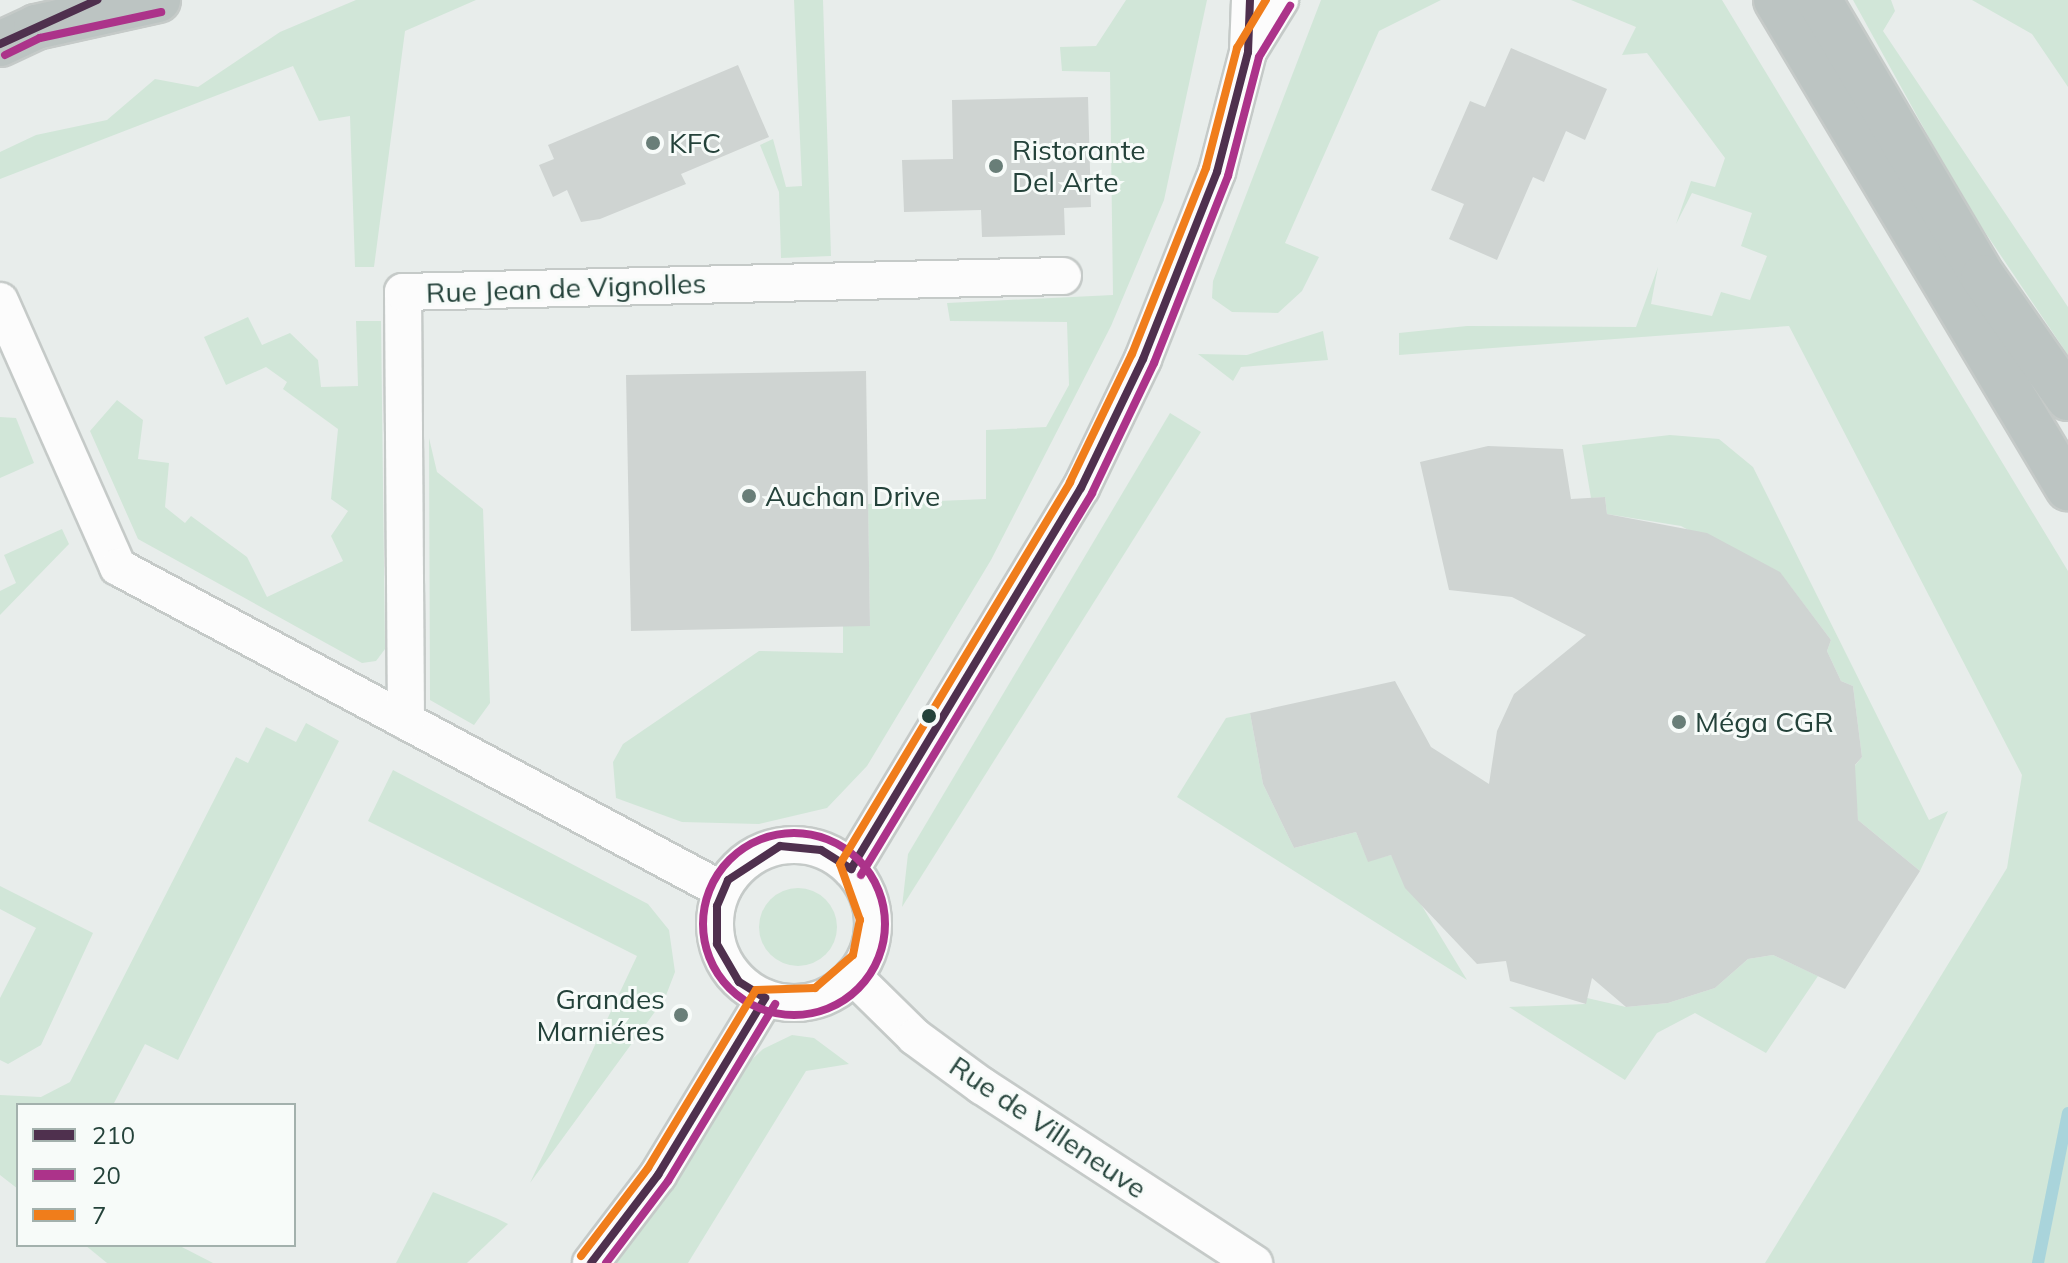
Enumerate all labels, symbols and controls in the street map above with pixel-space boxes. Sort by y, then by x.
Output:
place label: KFC [669,126,721,160]
place label: Ristorante Del Arte [1012,133,1146,199]
marker: KFC [644,134,662,152]
marker: Ristorante Del Arte [987,157,1005,175]
street label: Rue Jean de Vignolles [425,266,707,310]
place label: Auchan Drive [765,479,940,513]
marker: Auchan Drive [740,487,758,505]
place label: Méga CGR [1695,705,1834,739]
unlabelled marker [921,708,937,724]
marker: Méga CGR [1670,713,1688,731]
place label: Grandes Marniéres [537,982,665,1048]
marker: Grandes Marniéres [672,1006,690,1024]
street label: Rue de Villeneuve [943,1049,1153,1205]
legend [16,1103,296,1247]
text: 210 [92,1120,135,1150]
text: 20 [92,1160,121,1190]
text: 7 [92,1200,106,1230]

